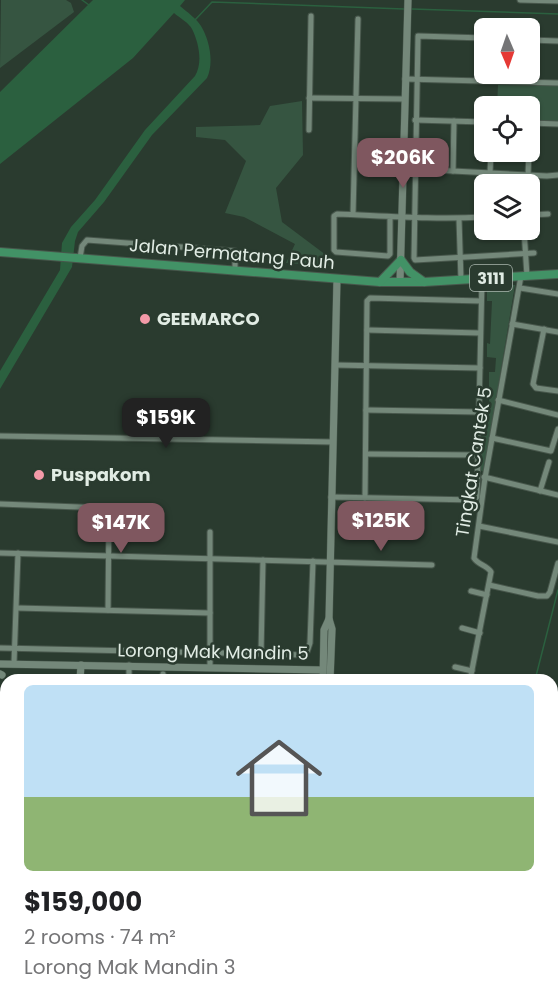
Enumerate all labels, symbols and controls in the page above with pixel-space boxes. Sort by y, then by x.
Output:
north arrow [474,18,540,84]
map controls [474,18,540,240]
button: locate [474,96,540,162]
pin: $206K [361,138,445,189]
text: $206K [371,143,435,171]
button: layers [474,174,540,240]
street label: Jalan Permatang Pauh [128,232,336,275]
road number: 3111 [470,265,512,291]
place label: GEEMARCO [157,306,260,331]
marker: GEEMARCO [138,312,152,326]
street label: Tingkat Cantek 5 [449,385,498,539]
pin: $159K [124,398,208,449]
text: $159K [136,403,196,431]
place label: Puspakom [51,462,151,487]
marker: Puspakom [32,468,46,482]
pin: $125K [339,501,423,552]
pin: $147K [79,503,163,554]
text: $125K [351,506,411,534]
text: $147K [92,508,150,536]
street label: Lorong Mak Mandin 5 [117,637,309,666]
icon: home [225,724,333,832]
text: $159,000 [24,884,142,920]
text: 2 rooms · 74 m² [24,923,176,951]
text: Lorong Mak Mandin 3 [24,953,236,981]

